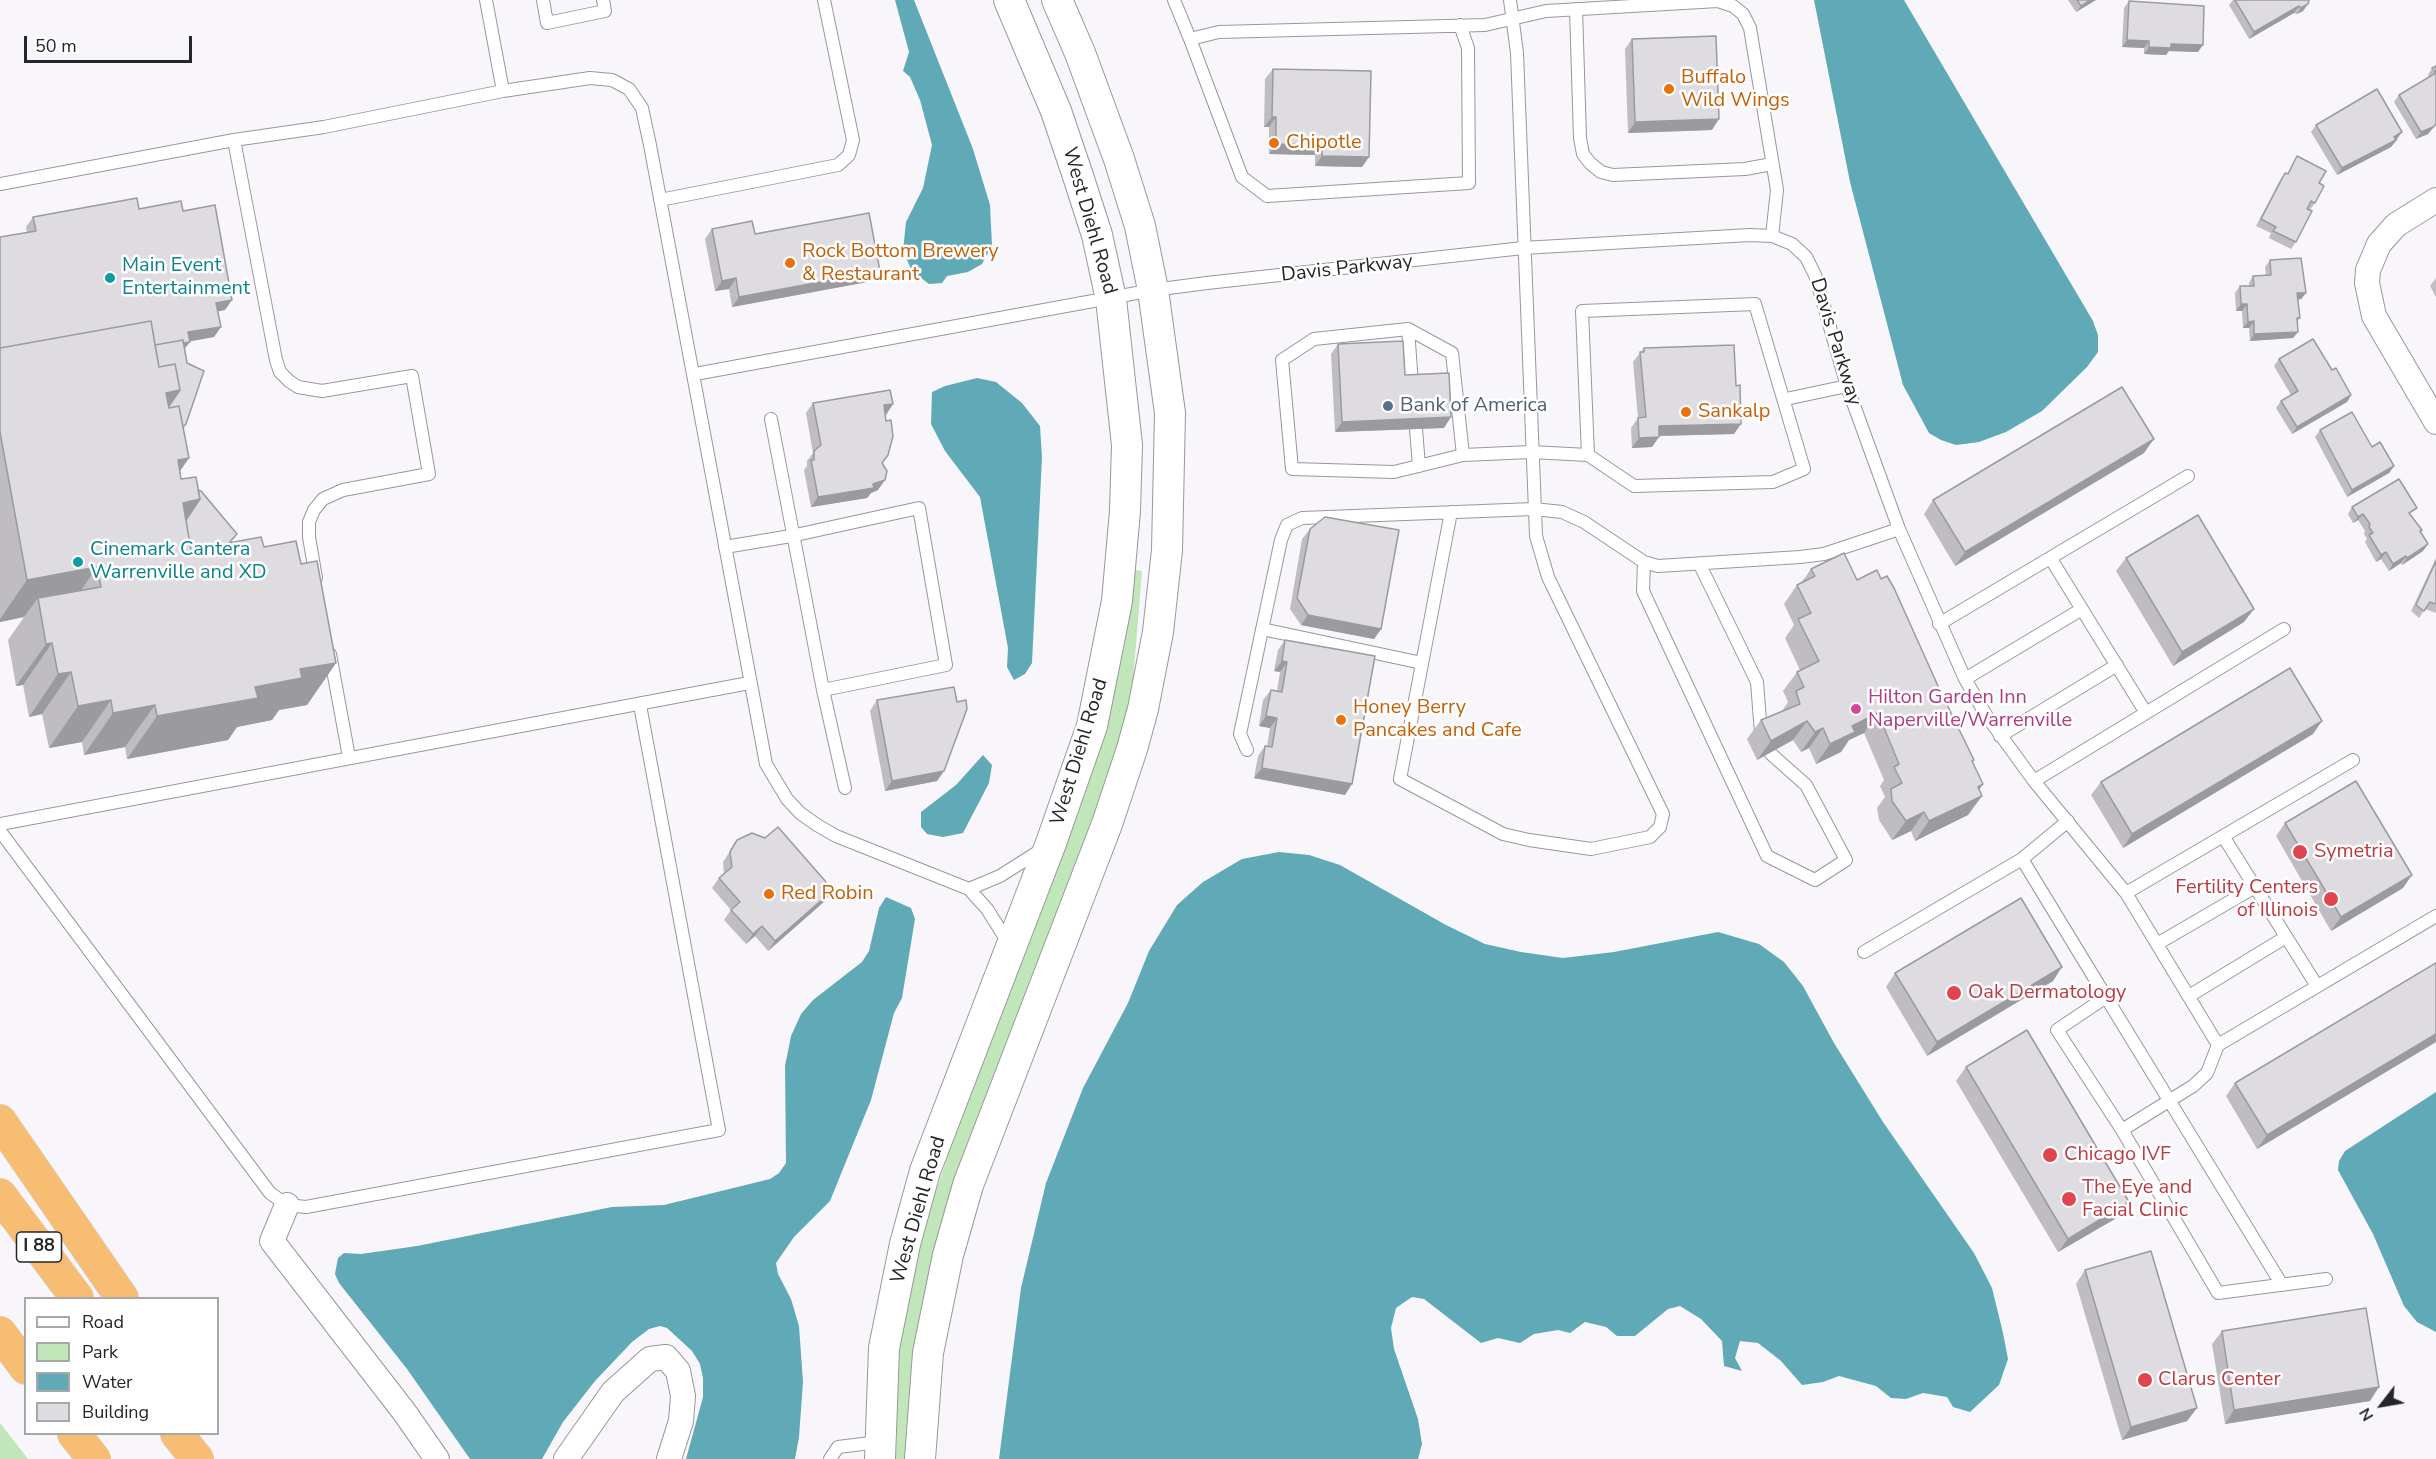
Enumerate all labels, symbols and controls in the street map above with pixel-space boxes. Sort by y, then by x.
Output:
scale bar [27,24,195,62]
text: 50 m [35,34,77,58]
place label: Buffalo Wild Wings [1681,66,1790,113]
marker: Buffalo Wild Wings [1662,82,1676,96]
place label: Chipotle [1286,131,1362,155]
marker: Chipotle [1267,136,1281,150]
street label: West Diehl Road [1056,145,1122,297]
place label: Rock Bottom Brewery & Restaurant [802,240,999,287]
street label: Davis Parkway [1280,250,1414,288]
place label: Main Event Entertainment [122,254,250,301]
marker: Rock Bottom Brewery & Restaurant [783,256,797,270]
marker: Main Event Entertainment [103,271,117,285]
street label: Davis Parkway [1804,275,1866,409]
place label: Bank of America [1400,394,1547,418]
marker: Bank of America [1381,399,1395,413]
place label: Sankalp [1698,400,1770,424]
marker: Sankalp [1679,405,1693,419]
place label: Cinemark Cantera Warrenville and XD [90,538,267,585]
marker: Cinemark Cantera Warrenville and XD [71,555,85,569]
street label: West Diehl Road [1046,676,1114,828]
place label: Hilton Garden Inn Naperville/Warrenville [1868,686,2072,733]
place label: Honey Berry Pancakes and Cafe [1353,696,1522,743]
marker: Hilton Garden Inn Naperville/Warrenville [1849,702,1863,716]
marker: Honey Berry Pancakes and Cafe [1334,713,1348,727]
place label: Symetria [2314,840,2394,864]
marker: Symetria [2291,843,2309,861]
place label: Fertility Centers of Illinois [2175,876,2318,923]
place label: Red Robin [781,882,874,906]
marker: Red Robin [762,887,776,901]
marker: Fertility Centers of Illinois [2322,890,2340,908]
place label: Oak Dermatology [1968,981,2126,1005]
marker: Oak Dermatology [1945,984,1963,1002]
street label: West Diehl Road [886,1134,952,1286]
place label: Chicago IVF [2064,1143,2171,1167]
marker: Chicago IVF [2041,1146,2059,1164]
place label: The Eye and Facial Clinic [2082,1176,2192,1223]
marker: The Eye and Facial Clinic [2060,1190,2078,1208]
road number: I 88 [16,1232,62,1262]
legend [24,1297,219,1435]
text: Road [82,1310,124,1334]
text: Park [82,1340,118,1364]
place label: Clarus Center [2158,1368,2281,1392]
text: Water [82,1370,133,1394]
marker: Clarus Center [2136,1371,2154,1389]
north arrow [2352,1375,2412,1435]
text: Building [82,1400,149,1424]
text: N [2354,1403,2379,1425]

